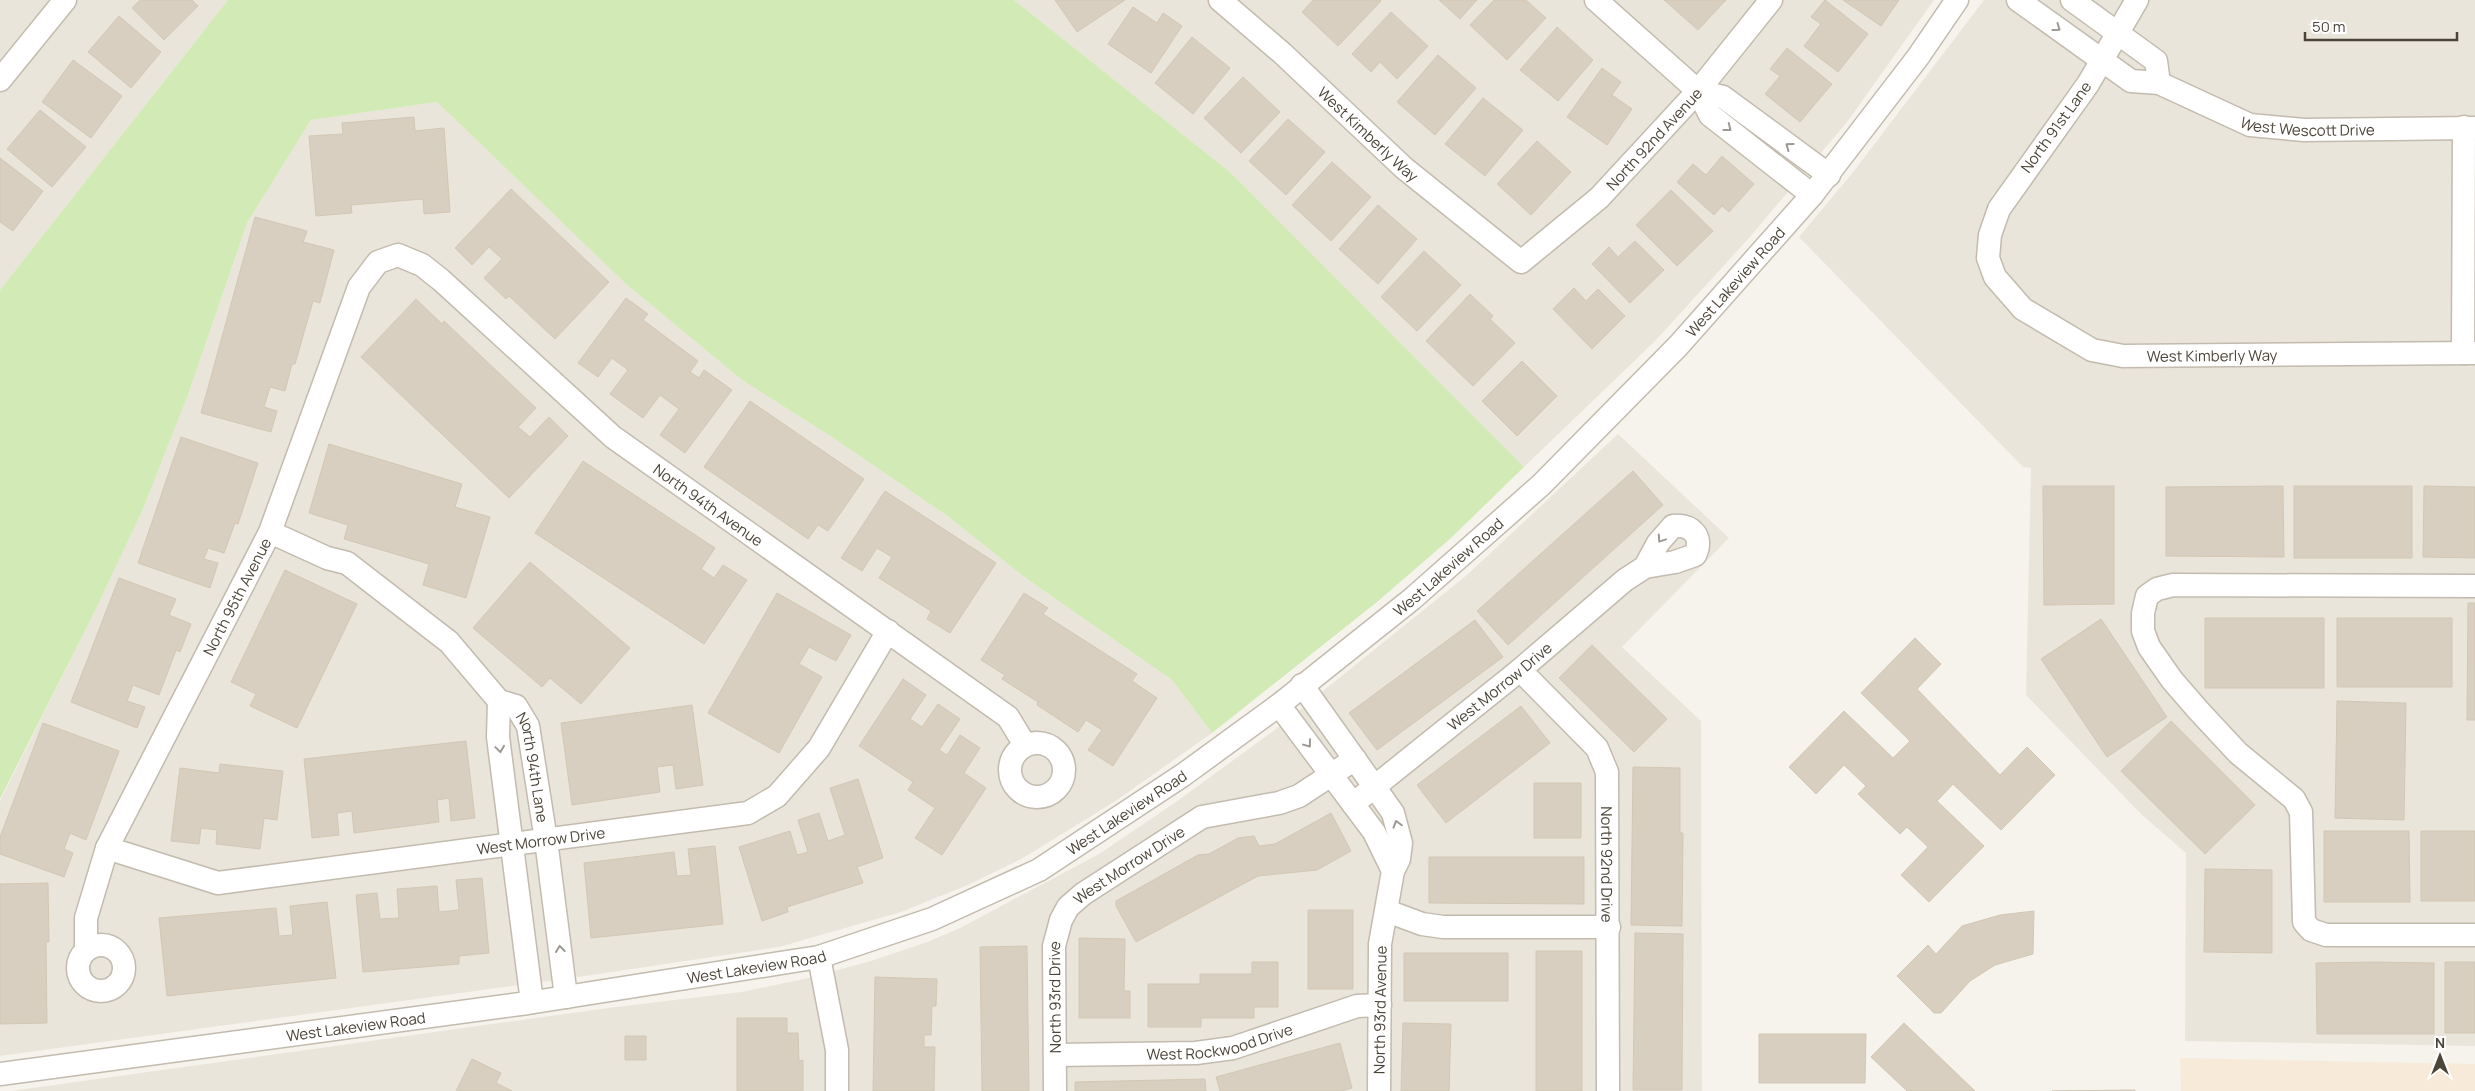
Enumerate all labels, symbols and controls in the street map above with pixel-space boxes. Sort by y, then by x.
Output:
scale bar [2305,10,2458,42]
text: 50 m [2312,16,2346,37]
one-way arrow [2051,23,2060,31]
street label: North 91st Lane [2016,77,2096,177]
street label: West Kimberly Way [1313,82,1423,186]
street label: North 92nd Avenue [1601,83,1707,194]
street label: West Wescott Drive [2237,111,2375,141]
one-way arrow [1722,123,1731,131]
one-way arrow [1785,143,1795,152]
street label: West Lakeview Road [1681,222,1790,341]
street label: West Kimberly Way [2147,344,2278,366]
street label: North 94th Avenue [649,459,768,551]
street label: West Lakeview Road [1388,513,1508,621]
one-way arrow [1658,533,1667,543]
street label: North 95th Avenue [198,534,276,659]
street label: West Morrow Drive [1443,637,1556,735]
street label: North 94th Lane [511,708,554,824]
one-way arrow [1302,738,1311,748]
one-way arrow [494,745,504,754]
street label: West Lakeview Road [1062,765,1191,860]
street label: North 92nd Drive [1597,806,1618,923]
street label: West Morrow Drive [1068,820,1189,909]
one-way arrow [1392,820,1403,829]
street label: West Morrow Drive [475,821,606,859]
street label: North 93rd Drive [1043,938,1066,1053]
one-way arrow [555,944,566,952]
street label: West Lakeview Road [685,945,829,988]
street label: North 93rd Avenue [1368,945,1392,1074]
street label: West Lakeview Road [285,1006,427,1046]
street label: West Rockwood Drive [1146,1018,1295,1064]
north arrow [2415,1031,2465,1081]
text: N [2435,1033,2445,1052]

